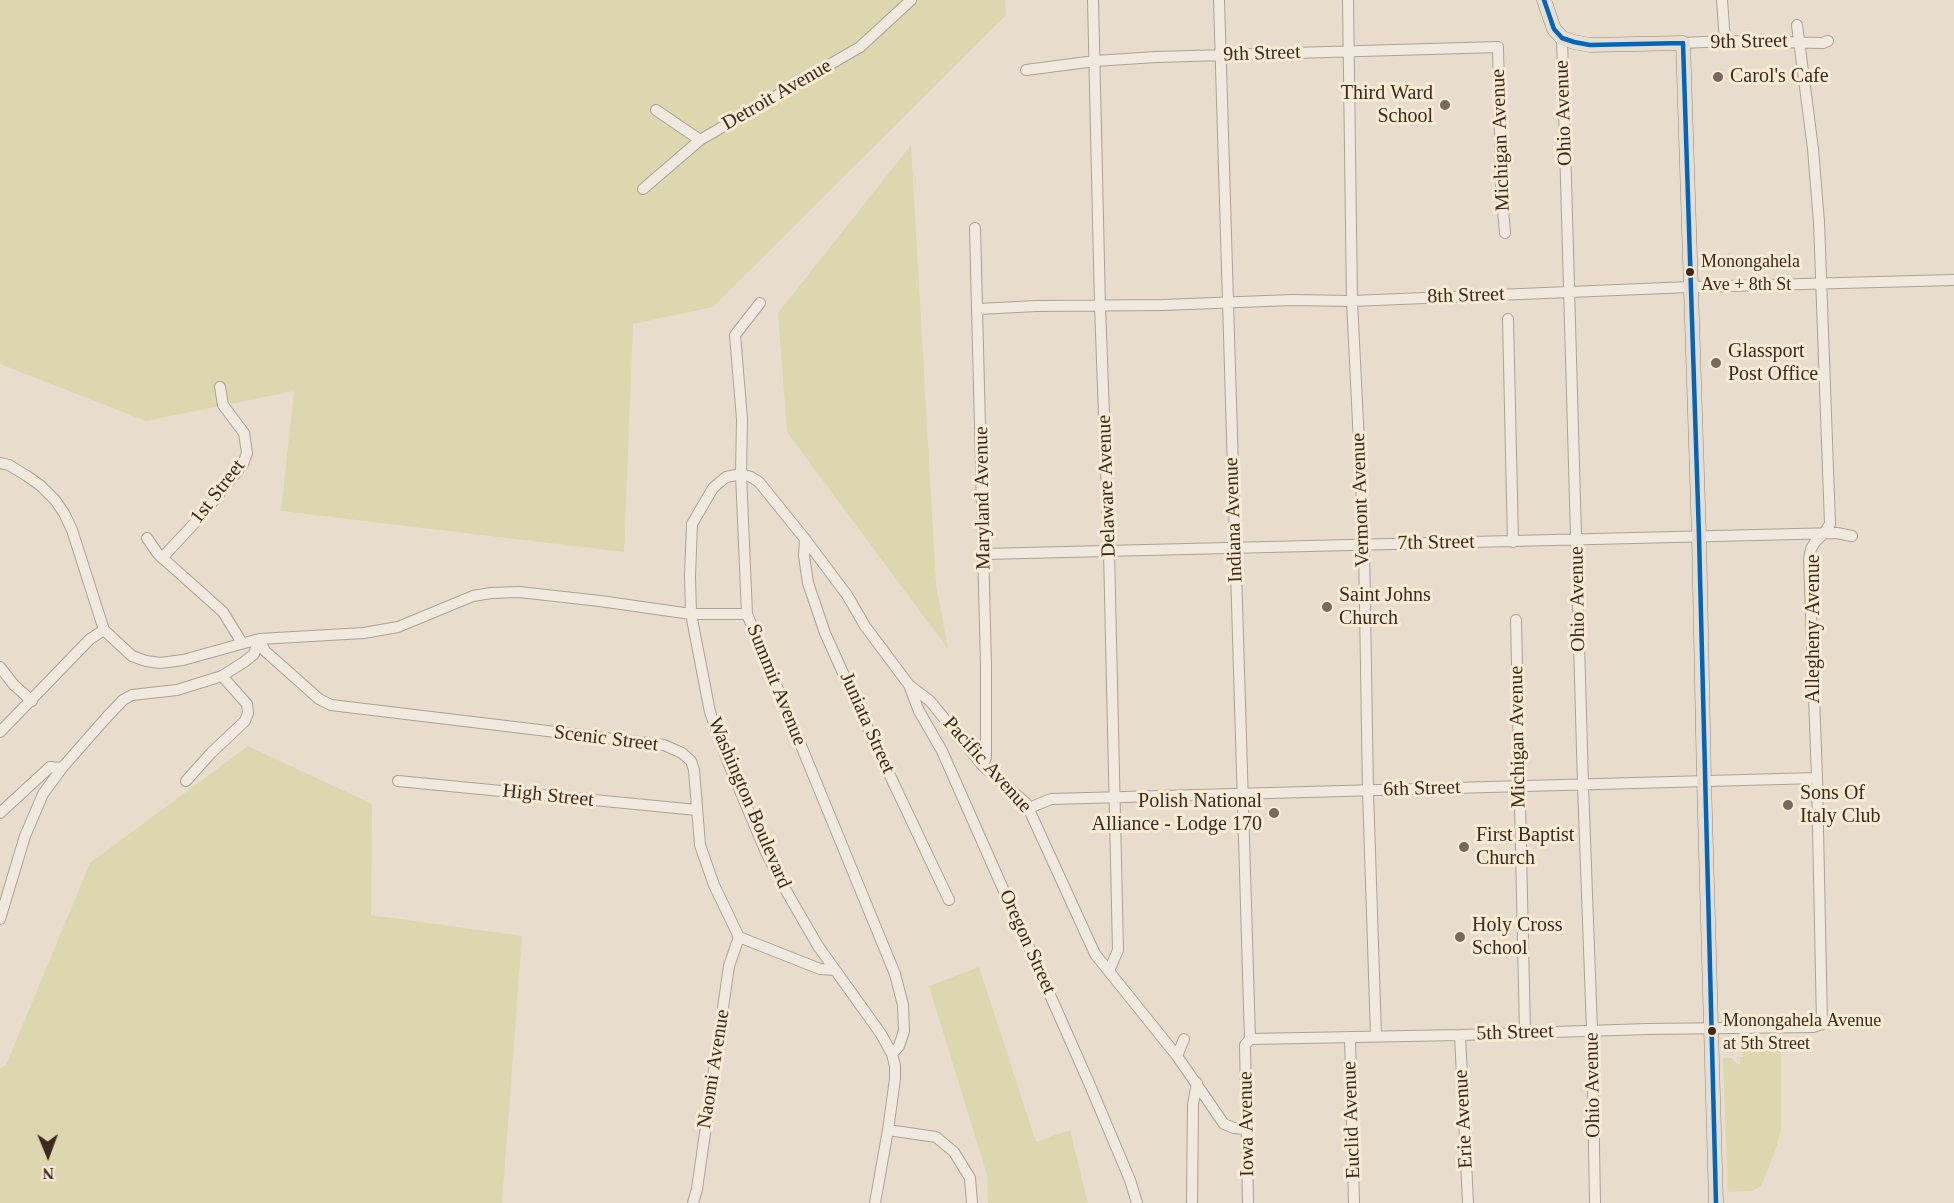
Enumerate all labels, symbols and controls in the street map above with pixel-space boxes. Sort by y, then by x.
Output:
street label: 9th Street [1710,29,1788,55]
street label: 9th Street [1223,41,1301,67]
street label: Detroit Avenue [718,54,836,136]
street label: Ohio Avenue [1550,60,1578,166]
place label: Carol's Cafe [1730,65,1829,89]
street label: Michigan Avenue [1487,68,1515,212]
marker: Carol's Cafe [1711,70,1725,84]
place label: Third Ward School [1341,82,1433,129]
marker: Third Ward School [1438,98,1452,112]
place label: Monongahela Ave + 8th St [1701,251,1800,294]
marker: Monongahela Ave + 8th St [1684,266,1696,278]
street label: 8th Street [1427,283,1505,309]
place label: Glassport Post Office [1728,340,1818,387]
marker: Glassport Post Office [1709,356,1723,370]
street label: Delaware Avenue [1093,414,1121,558]
street label: Maryland Avenue [970,426,996,570]
street label: Vermont Avenue [1347,432,1375,568]
street label: 1st Street [185,455,251,529]
street label: Indiana Avenue [1220,457,1248,583]
street label: 7th Street [1397,530,1475,556]
street label: Ohio Avenue [1565,546,1591,652]
street label: Allegheny Avenue [1802,554,1826,704]
place label: Saint Johns Church [1339,584,1431,631]
marker: Saint Johns Church [1320,600,1334,614]
street label: Summit Avenue [741,621,811,749]
street label: Michigan Avenue [1505,666,1531,808]
street label: Juniata Street [834,669,900,777]
street label: Pacific Avenue [938,712,1036,818]
street label: Washington Boulevard [702,714,796,892]
street label: Scenic Street [552,721,660,757]
street label: 6th Street [1383,776,1461,802]
street label: High Street [501,779,595,813]
place label: Sons Of Italy Club [1800,782,1881,829]
place label: Polish National Alliance - Lodge 170 [1092,790,1262,837]
marker: Sons Of Italy Club [1781,798,1795,812]
marker: Polish National Alliance - Lodge 170 [1267,806,1281,820]
place label: First Baptist Church [1476,824,1574,871]
marker: First Baptist Church [1457,840,1471,854]
street label: Oregon Street [993,886,1061,998]
place label: Holy Cross School [1472,914,1563,961]
marker: Holy Cross School [1453,930,1467,944]
street label: Naomi Avenue [693,1008,735,1130]
place label: Monongahela Avenue at 5th Street [1723,1010,1881,1052]
street label: 5th Street [1476,1020,1554,1046]
marker: Monongahela Avenue at 5th Street [1706,1025,1718,1037]
street label: Ohio Avenue [1580,1032,1606,1138]
street label: Euclid Avenue [1338,1061,1366,1179]
street label: Erie Avenue [1449,1069,1479,1169]
street label: Iowa Avenue [1234,1071,1260,1177]
north arrow [18,1125,78,1185]
text: N [42,1165,54,1182]

